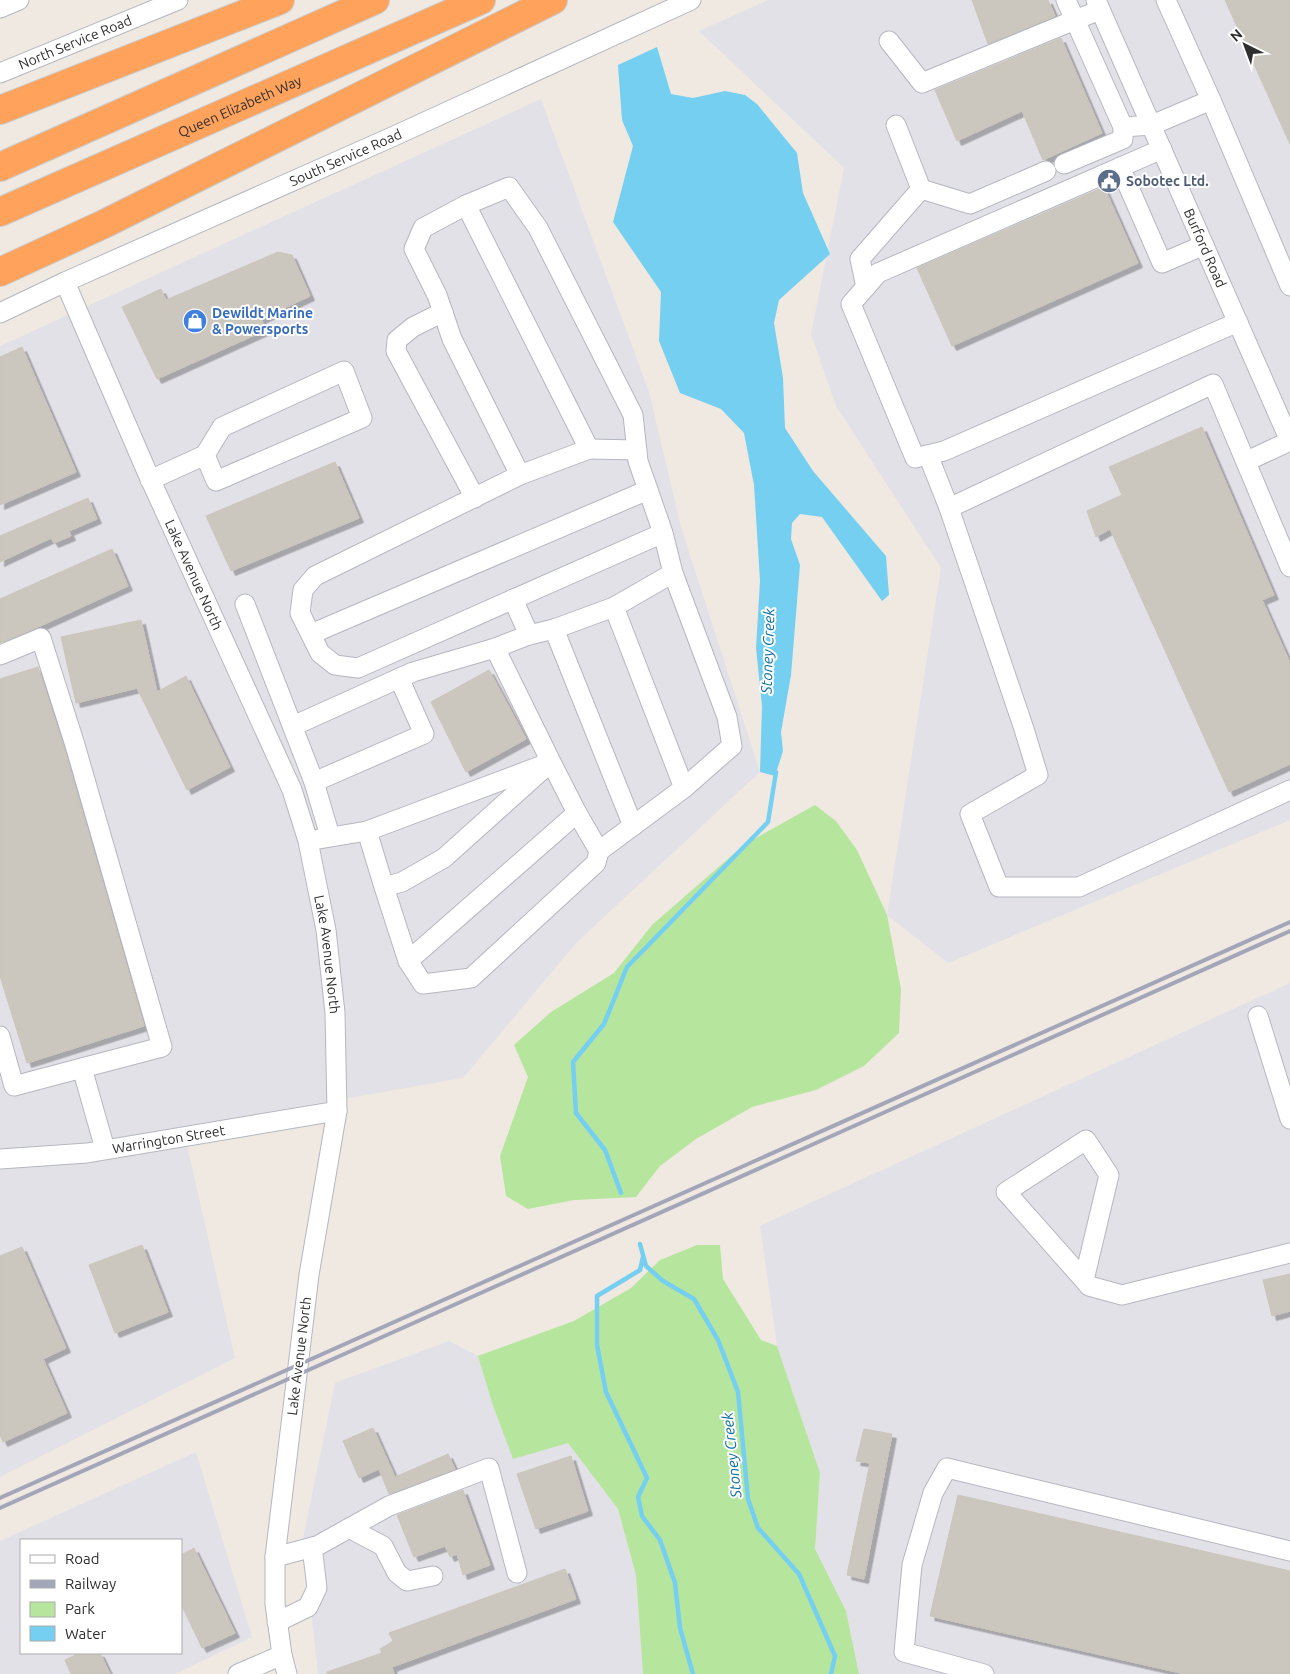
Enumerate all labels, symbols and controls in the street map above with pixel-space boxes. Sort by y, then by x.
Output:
street label: North Service Road [16,12,134,73]
north arrow [1220,20,1270,70]
text: N [1227,26,1246,45]
street label: Queen Elizabeth Way [175,72,304,141]
street label: South Service Road [287,126,404,189]
public building icon: Sobotec Ltd. [1096,168,1122,194]
place label: Sobotec Ltd. [1126,173,1209,189]
street label: Burford Road [1181,206,1230,290]
place label: Dewildt Marine & Powersports [212,305,313,337]
shop icon: Dewildt Marine & Powersports [182,308,208,334]
street label: Lake Avenue North [162,517,226,633]
water label: Stoney Creek [757,607,778,695]
street label: Lake Avenue North [311,894,343,1014]
street label: Warrington Street [111,1122,227,1157]
street label: Lake Avenue North [284,1296,314,1416]
water label: Stoney Creek [719,1411,745,1500]
legend [20,1539,182,1654]
text: Road [65,1550,100,1567]
text: Railway [65,1575,116,1592]
text: Park [65,1600,95,1617]
text: Water [65,1625,106,1642]

